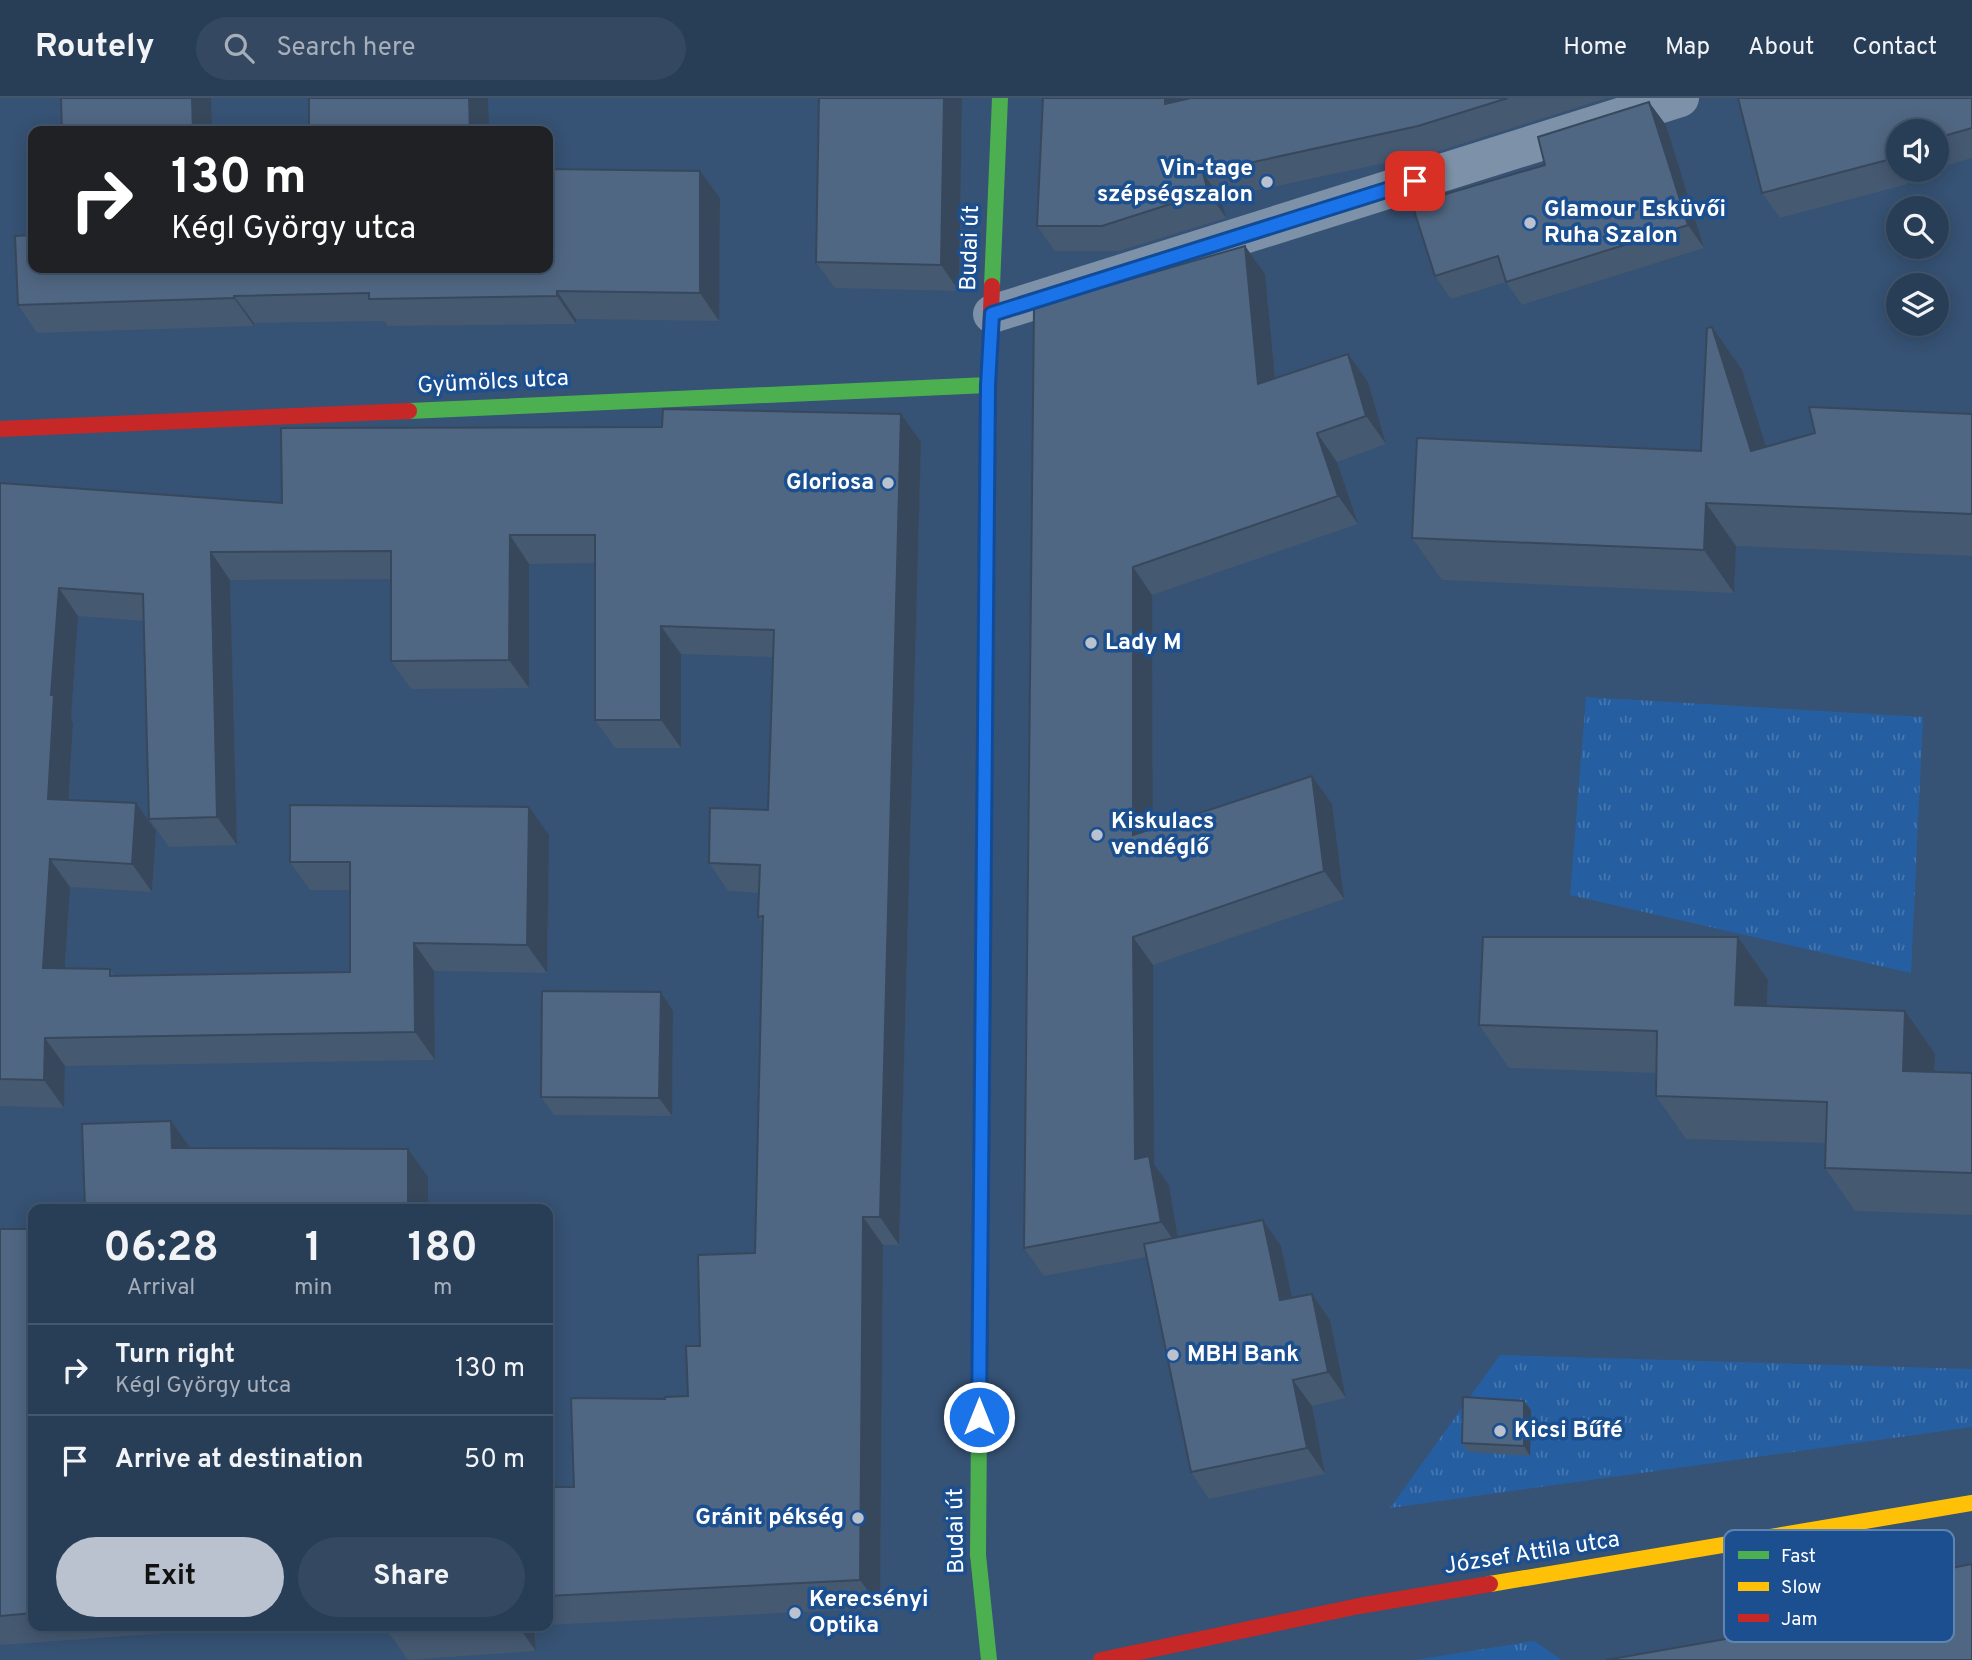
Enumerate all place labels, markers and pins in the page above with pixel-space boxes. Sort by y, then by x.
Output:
pin [1385,151,1445,211]
place label: Vin-tage szépségszalon [1097,155,1253,210]
marker: Vin-tage szépségszalon [1259,174,1275,190]
place label: Glamour Esküvői Ruha Szalon [1544,196,1726,251]
marker: Glamour Esküvői Ruha Szalon [1522,215,1538,231]
place label: Gloriosa [786,469,874,498]
marker: Gloriosa [880,475,896,491]
place label: Lady M [1105,629,1182,658]
marker: Lady M [1083,635,1099,651]
place label: Kiskulacs vendéglő [1111,808,1214,863]
marker: Kiskulacs vendéglő [1089,827,1105,843]
place label: MBH Bank [1187,1341,1299,1370]
marker: MBH Bank [1165,1347,1181,1363]
place label: Kicsi Bűfé [1514,1417,1623,1446]
marker: Kicsi Bűfé [1492,1423,1508,1439]
place label: Gránit pékség [695,1504,844,1533]
marker: Gránit pékség [850,1510,866,1526]
place label: Kerecsényi Optika [809,1586,929,1641]
marker: Kerecsényi Optika [787,1605,803,1621]

